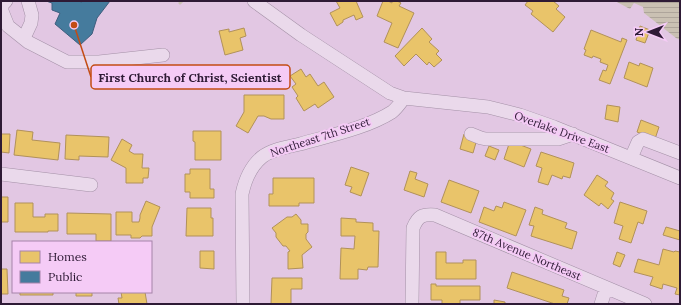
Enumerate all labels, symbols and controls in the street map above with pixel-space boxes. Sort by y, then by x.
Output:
north arrow [629,12,669,52]
text: N [632,27,646,36]
callout: First Church of Christ, Scientist [91,65,290,89]
text: First Church of Christ, Scientist [98,70,283,85]
street label: Overlake Drive East [512,108,612,156]
street label: Northeast 7th Street [268,114,372,160]
street label: 87th Avenue Northeast [471,225,584,284]
legend [12,241,152,293]
text: Homes [48,249,87,264]
text: Public [48,269,82,284]

